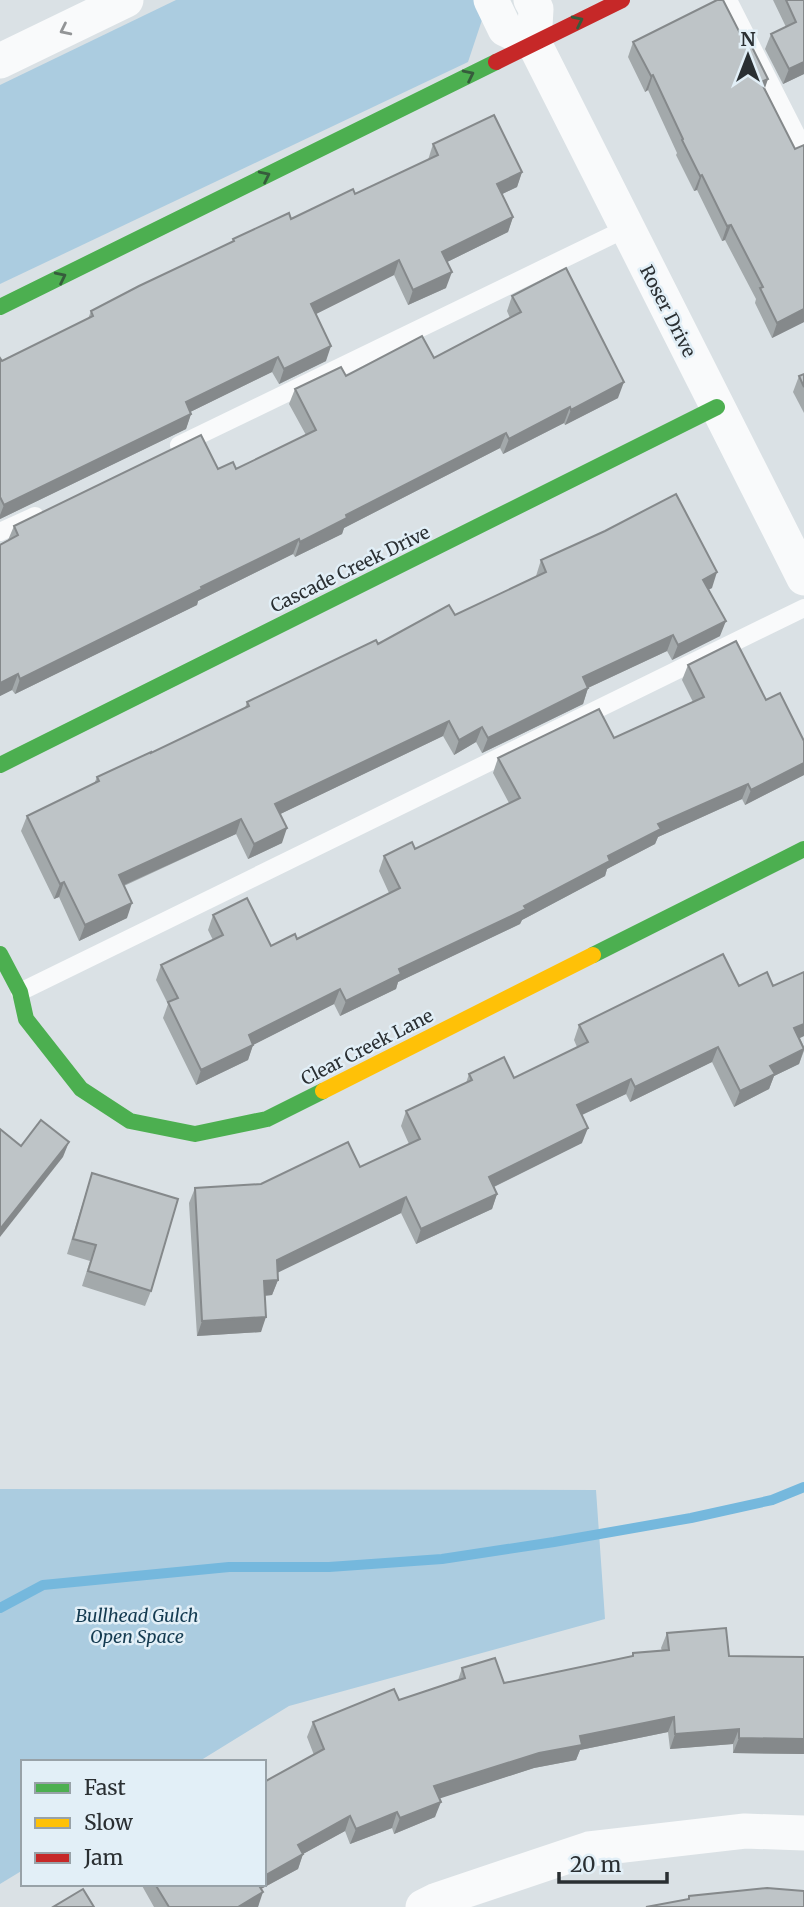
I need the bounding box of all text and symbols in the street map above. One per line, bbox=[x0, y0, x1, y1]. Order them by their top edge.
one-way arrow bbox=[571, 16, 583, 30]
north arrow bbox=[713, 21, 783, 91]
one-way arrow bbox=[60, 22, 72, 36]
text: N bbox=[740, 27, 756, 51]
one-way arrow bbox=[462, 69, 474, 83]
one-way arrow bbox=[258, 170, 270, 184]
street label: Roser Drive bbox=[635, 261, 701, 361]
one-way arrow bbox=[54, 271, 66, 285]
street label: Cascade Creek Drive bbox=[267, 520, 433, 618]
street label: Clear Creek Lane bbox=[297, 1004, 437, 1090]
park label: Bullhead Gulch Open Space bbox=[75, 1604, 199, 1648]
legend bbox=[21, 1760, 266, 1886]
text: Fast bbox=[84, 1774, 126, 1801]
text: Slow bbox=[84, 1809, 133, 1836]
scale bar bbox=[559, 1840, 668, 1884]
text: Jam bbox=[83, 1844, 123, 1871]
text: 20 m bbox=[570, 1851, 622, 1878]

